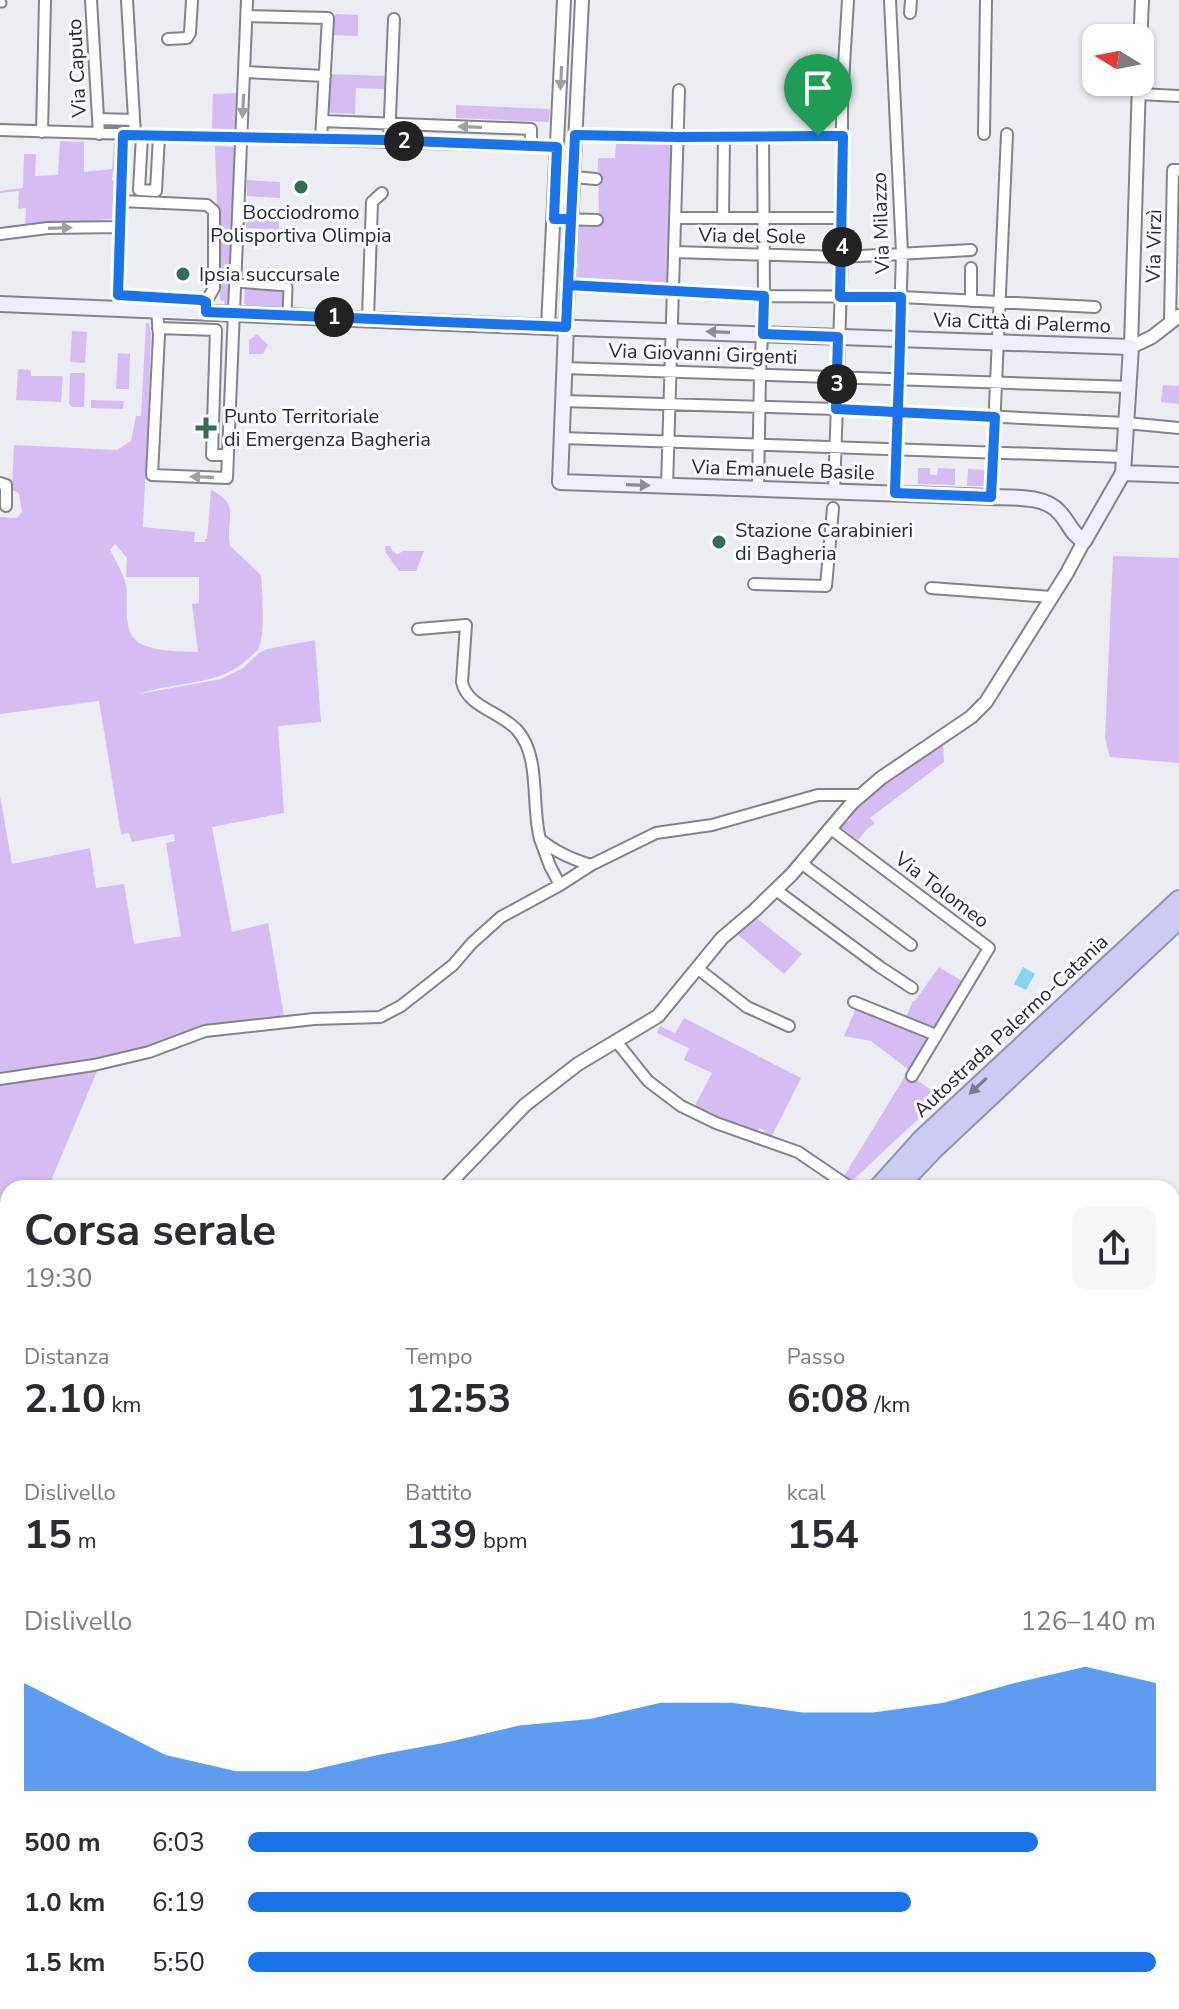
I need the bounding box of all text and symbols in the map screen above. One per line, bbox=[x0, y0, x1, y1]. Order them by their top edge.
street label: Via Caputo bbox=[61, 18, 93, 119]
north arrow bbox=[1082, 24, 1154, 96]
map controls bbox=[1082, 24, 1154, 96]
pin bbox=[784, 54, 852, 136]
one-way arrow bbox=[554, 66, 567, 91]
icon: arrive bbox=[796, 66, 840, 110]
one-way arrow bbox=[236, 94, 249, 119]
one-way arrow bbox=[457, 120, 482, 133]
pin: 2 bbox=[384, 121, 424, 161]
text: 2 bbox=[397, 126, 411, 156]
street label: Via Milazzo bbox=[866, 172, 896, 275]
marker: Bocciodromo Polisportiva Olimpia bbox=[292, 178, 310, 196]
place label: Bocciodromo Polisportiva Olimpia bbox=[210, 199, 392, 249]
street label: Via Virzì bbox=[1140, 209, 1168, 284]
one-way arrow bbox=[48, 221, 73, 234]
street label: Via del Sole bbox=[697, 222, 806, 250]
pin: 4 bbox=[822, 227, 862, 267]
text: 4 bbox=[835, 232, 849, 262]
place label: Ipsia succursale bbox=[199, 261, 340, 288]
marker: Ipsia succursale bbox=[174, 265, 192, 283]
pin: 1 bbox=[314, 297, 354, 337]
text: 1 bbox=[327, 302, 341, 332]
street label: Via Città di Palermo bbox=[932, 306, 1111, 340]
one-way arrow bbox=[705, 326, 730, 339]
street label: Via Giovanni Girgenti bbox=[607, 337, 798, 371]
pin: 3 bbox=[817, 364, 857, 404]
text: 3 bbox=[830, 369, 844, 399]
place label: Punto Territoriale di Emergenza Bagheria bbox=[224, 403, 431, 453]
marker: Punto Territoriale di Emergenza Bagheria bbox=[195, 417, 217, 439]
street label: Via Emanuele Basile bbox=[690, 453, 875, 487]
one-way arrow bbox=[189, 471, 214, 483]
one-way arrow bbox=[626, 478, 651, 491]
place label: Stazione Carabinieri di Bagheria bbox=[735, 517, 913, 567]
marker: Stazione Carabinieri di Bagheria bbox=[710, 533, 728, 551]
street label: Via Tolomeo bbox=[889, 845, 995, 934]
street label: Autostrada Palermo-Catania bbox=[908, 929, 1114, 1123]
one-way arrow bbox=[969, 1077, 988, 1095]
text: Corsa serale bbox=[24, 1201, 276, 1261]
button: share bbox=[1072, 1206, 1156, 1290]
text: 19:30 bbox=[24, 1261, 92, 1296]
text: Distanza bbox=[24, 1342, 110, 1372]
text: Tempo bbox=[405, 1342, 473, 1372]
text: Passo bbox=[787, 1342, 845, 1372]
text: 2.10 bbox=[24, 1372, 106, 1426]
text: 12:53 bbox=[405, 1372, 511, 1426]
text: 6:08 bbox=[787, 1372, 869, 1426]
text: km bbox=[106, 1390, 141, 1420]
text: /km bbox=[869, 1390, 910, 1420]
text: Dislivello bbox=[24, 1478, 116, 1508]
text: Battito bbox=[405, 1478, 472, 1508]
text: kcal bbox=[787, 1478, 826, 1508]
text: 15 bbox=[24, 1508, 72, 1562]
text: 139 bbox=[405, 1508, 477, 1562]
text: 154 bbox=[787, 1508, 859, 1562]
text: m bbox=[72, 1526, 97, 1556]
text: bpm bbox=[477, 1526, 527, 1556]
text: Dislivello bbox=[24, 1604, 132, 1639]
text: 126–140 m bbox=[1020, 1604, 1156, 1639]
text: 500 m bbox=[24, 1825, 101, 1860]
text: 6:03 bbox=[152, 1825, 205, 1860]
text: 1.0 km bbox=[24, 1885, 105, 1920]
text: 6:19 bbox=[152, 1885, 205, 1920]
text: 1.5 km bbox=[24, 1945, 105, 1980]
text: 5:50 bbox=[152, 1945, 205, 1980]

